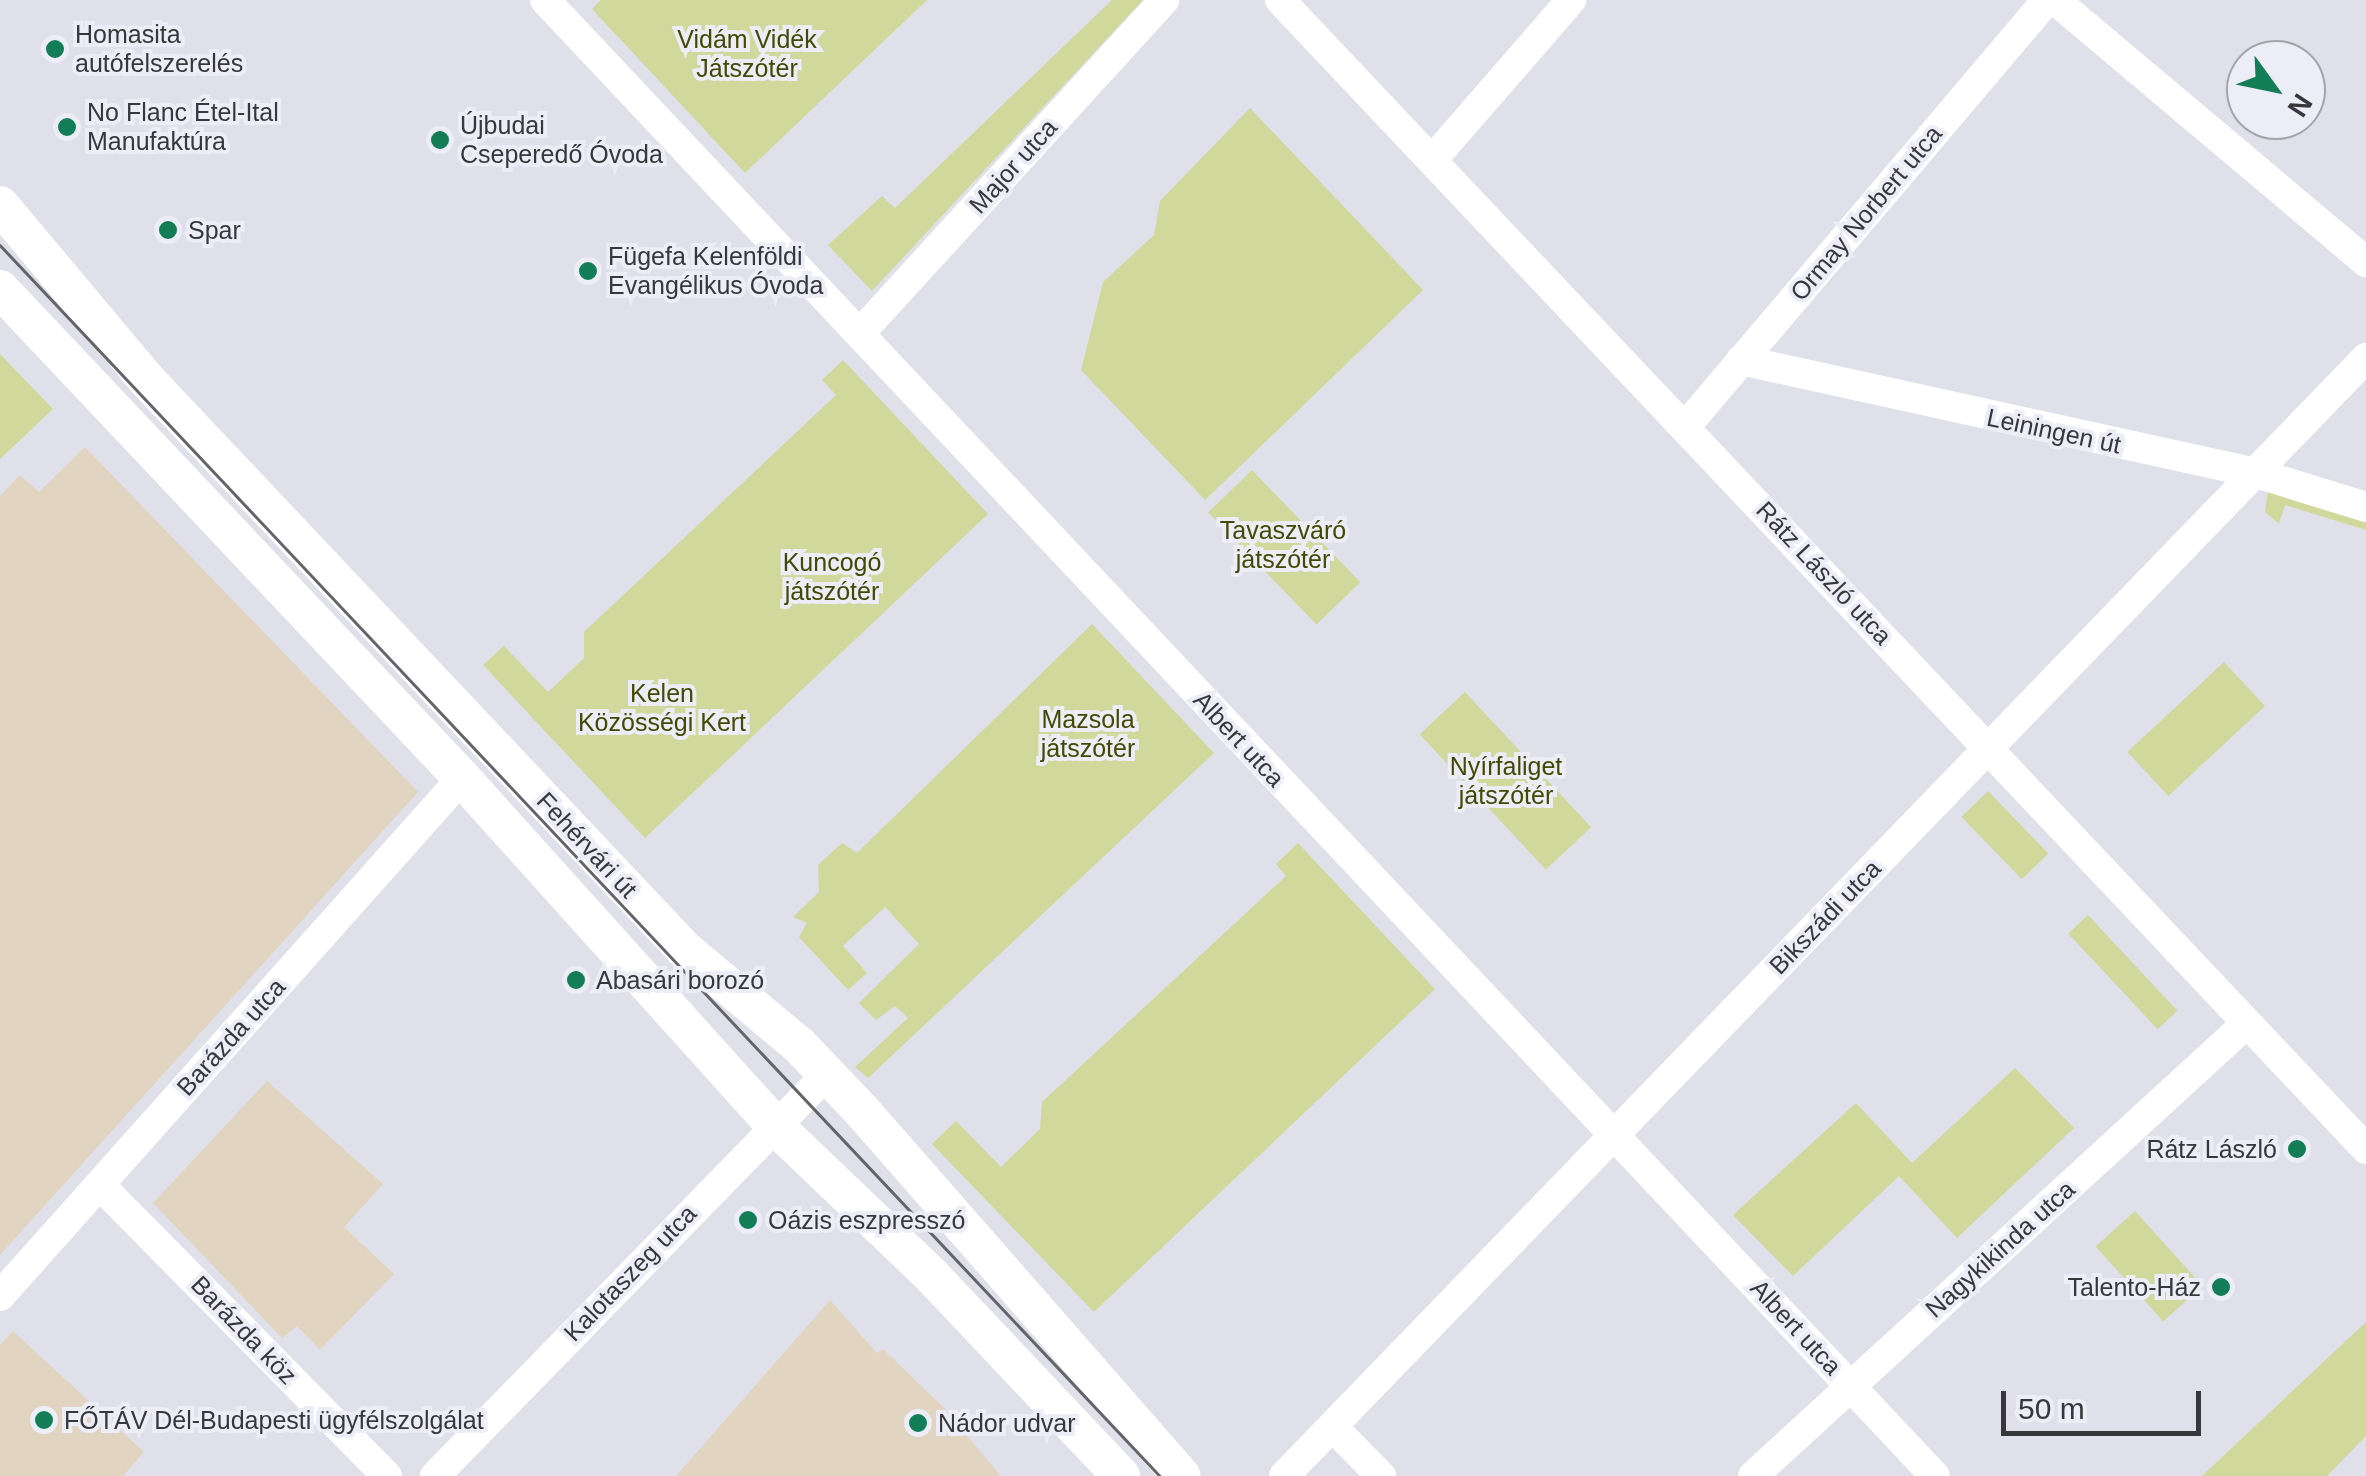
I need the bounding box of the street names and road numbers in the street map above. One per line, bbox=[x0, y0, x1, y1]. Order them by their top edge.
street label: Major utca bbox=[963, 113, 1063, 219]
street label: Ormay Norbert utca bbox=[1784, 119, 1948, 307]
street label: Leiningen út bbox=[1984, 402, 2124, 460]
street label: Rátz László utca bbox=[1750, 495, 1898, 651]
street label: Albert utca bbox=[1187, 685, 1291, 793]
street label: Fehérvári út bbox=[531, 786, 643, 904]
street label: Bikszádi utca bbox=[1763, 854, 1887, 980]
street label: Barázda utca bbox=[171, 972, 291, 1102]
street label: Nagykikinda utca bbox=[1919, 1174, 2081, 1324]
street label: Kalotaszeg utca bbox=[557, 1199, 703, 1347]
street label: Barázda köz bbox=[185, 1270, 303, 1390]
street label: Albert utca bbox=[1744, 1273, 1848, 1381]

